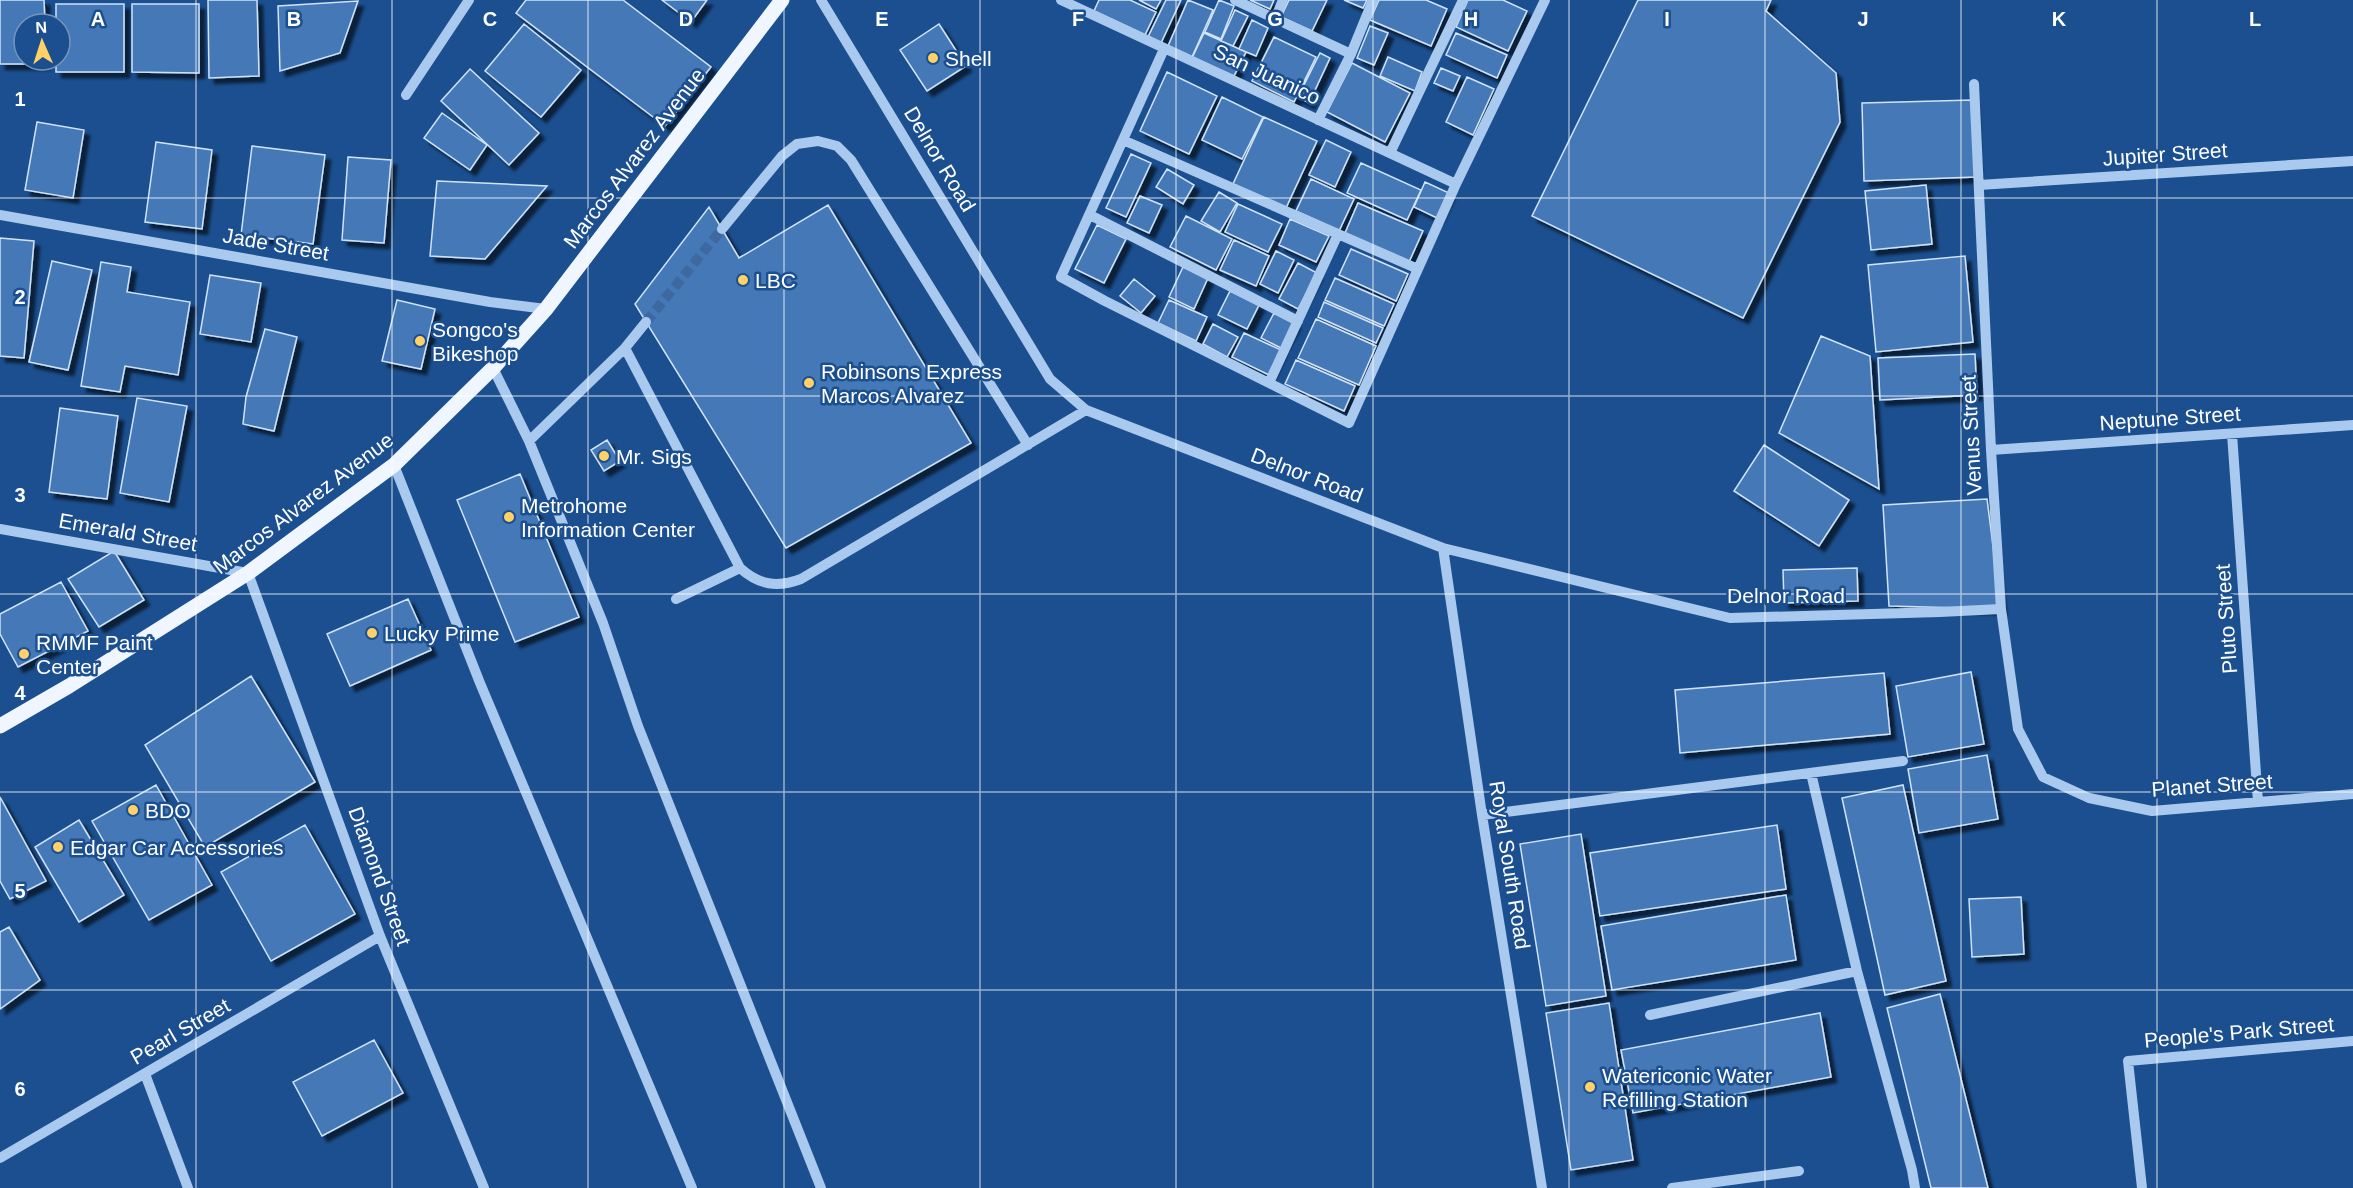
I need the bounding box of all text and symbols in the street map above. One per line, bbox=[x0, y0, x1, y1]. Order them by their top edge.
text: A bbox=[91, 8, 105, 30]
text: B bbox=[287, 8, 301, 30]
text: C bbox=[483, 8, 497, 30]
text: D bbox=[679, 8, 693, 30]
text: E bbox=[875, 8, 889, 30]
text: F bbox=[1072, 8, 1084, 30]
text: G bbox=[1267, 8, 1283, 30]
text: H bbox=[1464, 8, 1478, 30]
text: I bbox=[1664, 8, 1670, 30]
text: J bbox=[1857, 8, 1869, 30]
text: K bbox=[2052, 8, 2067, 30]
text: L bbox=[2249, 8, 2261, 30]
north arrow bbox=[12, 12, 72, 72]
text: N bbox=[35, 19, 47, 36]
street label: San Juanico bbox=[1210, 39, 1324, 109]
place label: Shell bbox=[945, 47, 992, 70]
marker: Shell bbox=[926, 51, 940, 65]
street label: Marcos Alvarez Avenue bbox=[559, 64, 709, 252]
text: 1 bbox=[14, 88, 26, 110]
street label: Delnor Road bbox=[900, 103, 980, 215]
street label: Jupiter Street bbox=[2102, 138, 2228, 170]
street label: Jade Street bbox=[221, 223, 331, 265]
place label: LBC bbox=[755, 269, 796, 292]
marker: LBC bbox=[736, 273, 750, 287]
text: 2 bbox=[14, 286, 26, 308]
place label: Songco's Bikeshop bbox=[432, 318, 518, 365]
marker: Songco's Bikeshop bbox=[413, 334, 427, 348]
place label: Robinsons Express Marcos Alvarez bbox=[821, 360, 1002, 407]
street label: Venus Street bbox=[1956, 374, 1986, 496]
marker: Robinsons Express Marcos Alvarez bbox=[802, 376, 816, 390]
street label: Neptune Street bbox=[2099, 402, 2241, 434]
street label: Marcos Alvarez Avenue bbox=[209, 428, 397, 578]
street label: Delnor Road bbox=[1248, 443, 1366, 507]
place label: Mr. Sigs bbox=[616, 445, 692, 468]
marker: Mr. Sigs bbox=[597, 449, 611, 463]
text: 3 bbox=[14, 484, 26, 506]
place label: Metrohome Information Center bbox=[521, 494, 695, 541]
street label: Emerald Street bbox=[57, 509, 199, 556]
marker: Metrohome Information Center bbox=[502, 510, 516, 524]
street label: Pluto Street bbox=[2211, 563, 2241, 675]
street label: Delnor Road bbox=[1727, 584, 1845, 607]
place label: Lucky Prime bbox=[384, 622, 500, 645]
marker: Lucky Prime bbox=[365, 626, 379, 640]
place label: RMMF Paint Center bbox=[36, 631, 153, 678]
marker: RMMF Paint Center bbox=[17, 647, 31, 661]
text: 4 bbox=[14, 682, 26, 704]
street label: Planet Street bbox=[2151, 769, 2274, 801]
street label: Royal South Road bbox=[1485, 779, 1535, 951]
place label: BDO bbox=[145, 799, 191, 822]
marker: BDO bbox=[126, 803, 140, 817]
street label: Diamond Street bbox=[344, 804, 416, 949]
place label: Edgar Car Accessories bbox=[70, 836, 284, 859]
marker: Edgar Car Accessories bbox=[51, 840, 65, 854]
text: 5 bbox=[14, 880, 26, 902]
street label: Pearl Street bbox=[126, 993, 234, 1069]
street label: People's Park Street bbox=[2143, 1012, 2335, 1052]
place label: Watericonic Water Refilling Station bbox=[1602, 1064, 1772, 1111]
text: 6 bbox=[14, 1078, 26, 1100]
marker: Watericonic Water Refilling Station bbox=[1583, 1080, 1597, 1094]

